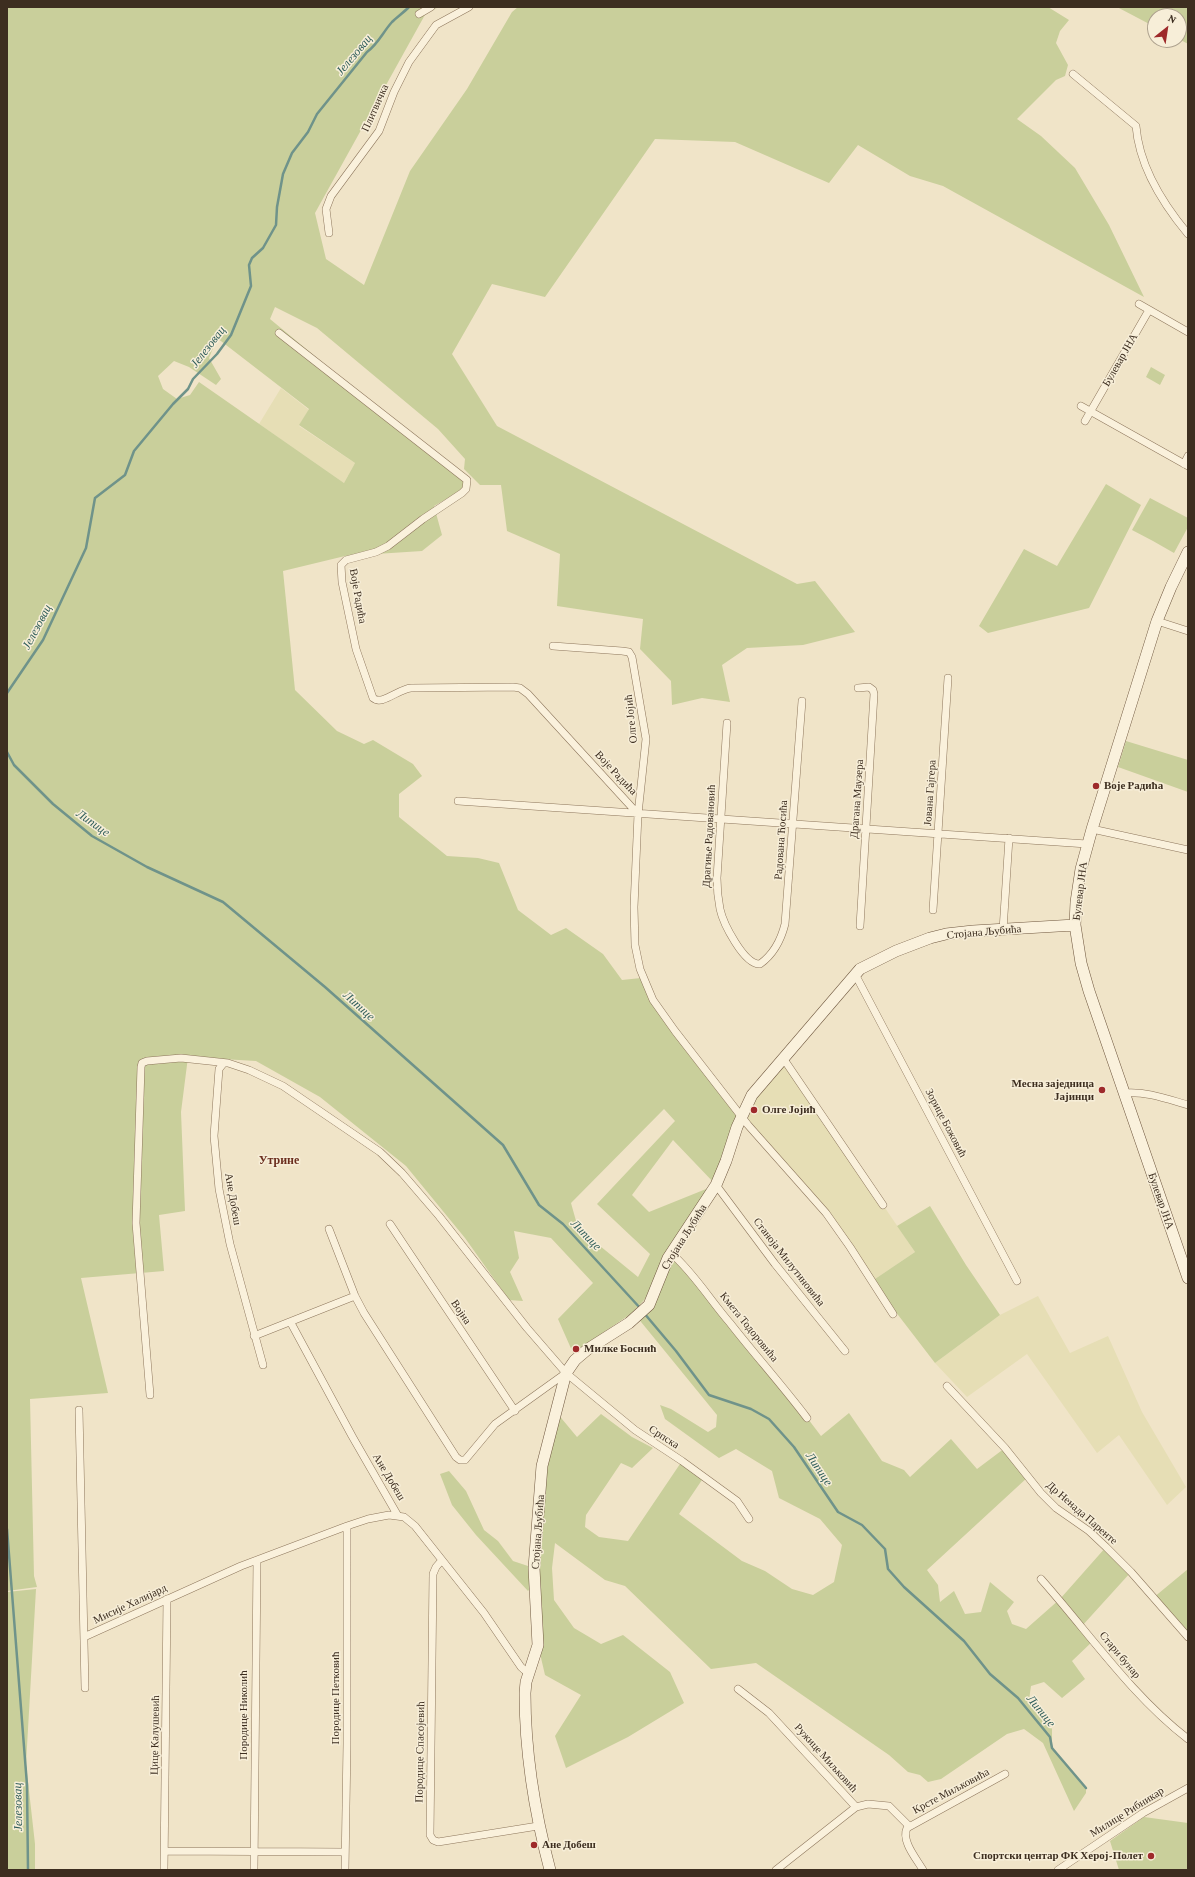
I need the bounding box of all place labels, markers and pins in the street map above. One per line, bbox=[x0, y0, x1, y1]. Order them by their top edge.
place label: Воје Радића bbox=[1104, 779, 1163, 793]
marker: Воје Радића bbox=[1091, 781, 1101, 791]
place label: Месна заједница Јајинци bbox=[1012, 1077, 1094, 1103]
marker: Месна заједница Јајинци bbox=[1097, 1085, 1107, 1095]
place label: Олге Јојић bbox=[762, 1103, 816, 1117]
marker: Олге Јојић bbox=[749, 1105, 759, 1115]
place label: Милке Боснић bbox=[584, 1342, 656, 1356]
marker: Милке Боснић bbox=[571, 1344, 581, 1354]
place label: Ане Добеш bbox=[542, 1838, 596, 1852]
marker: Ане Добеш bbox=[529, 1840, 539, 1850]
place label: Спортски центар ФК Херој-Полет bbox=[973, 1849, 1143, 1863]
marker: Спортски центар ФК Херој-Полет bbox=[1146, 1851, 1156, 1861]

